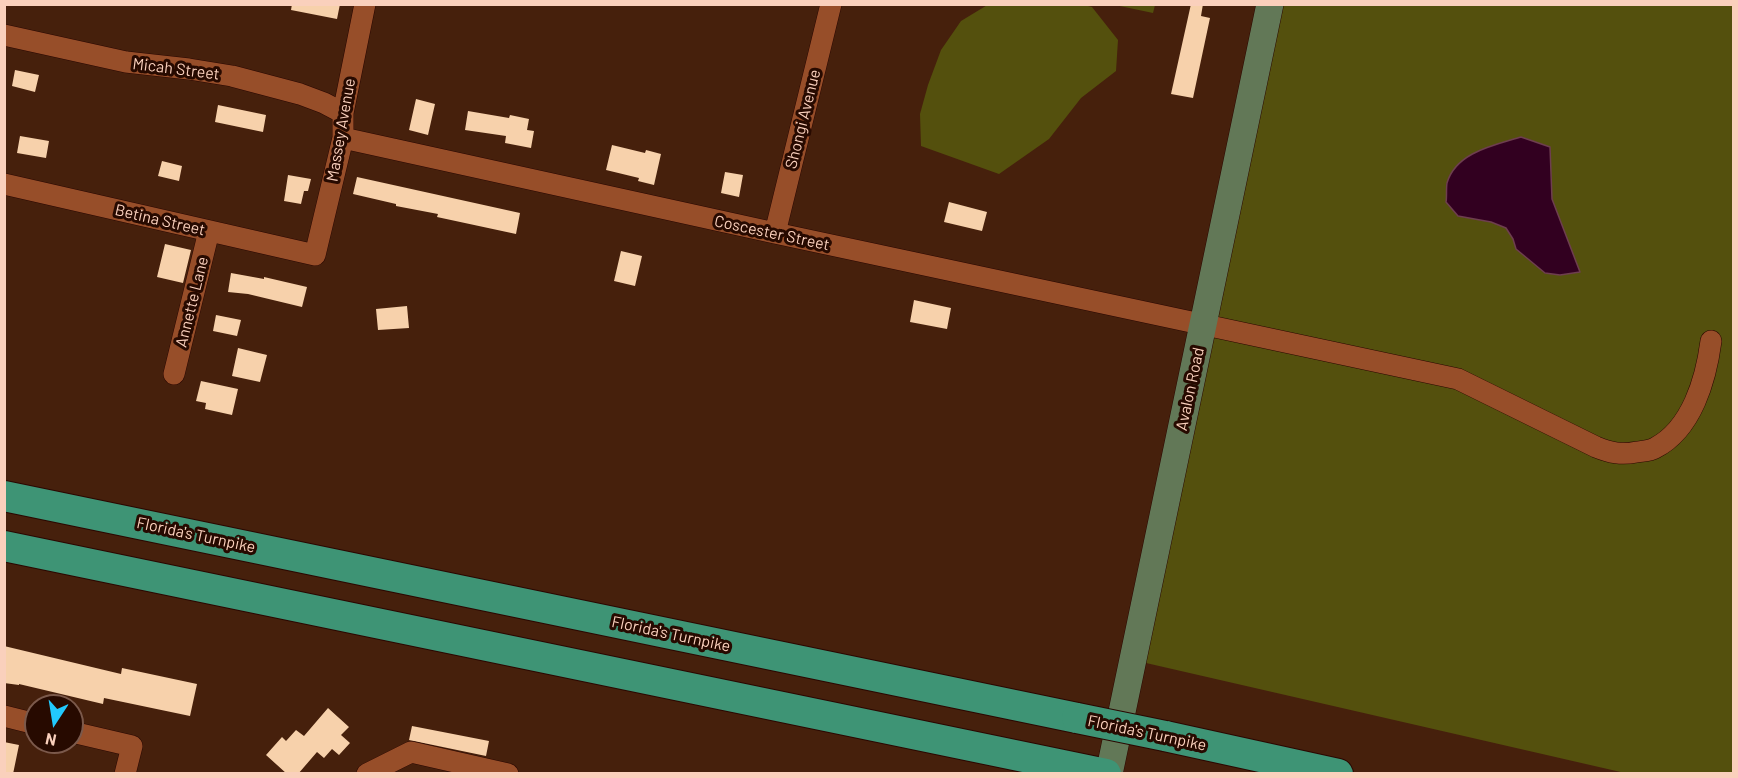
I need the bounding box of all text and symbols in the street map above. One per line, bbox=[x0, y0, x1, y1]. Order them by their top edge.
street label: Micah Street bbox=[131, 54, 221, 84]
street label: Shongi Avenue bbox=[781, 67, 825, 171]
street label: Massey Avenue bbox=[322, 77, 360, 183]
street label: Betina Street bbox=[113, 200, 207, 240]
street label: Coscester Street bbox=[713, 211, 831, 255]
street label: Annette Lane bbox=[171, 255, 213, 349]
street label: Avalon Road bbox=[1172, 346, 1208, 432]
street label: Florida's Turnpike bbox=[135, 513, 257, 557]
street label: Florida's Turnpike bbox=[610, 612, 732, 656]
north arrow bbox=[24, 694, 84, 754]
street label: Florida's Turnpike bbox=[1086, 711, 1208, 755]
text: N bbox=[43, 730, 58, 751]

